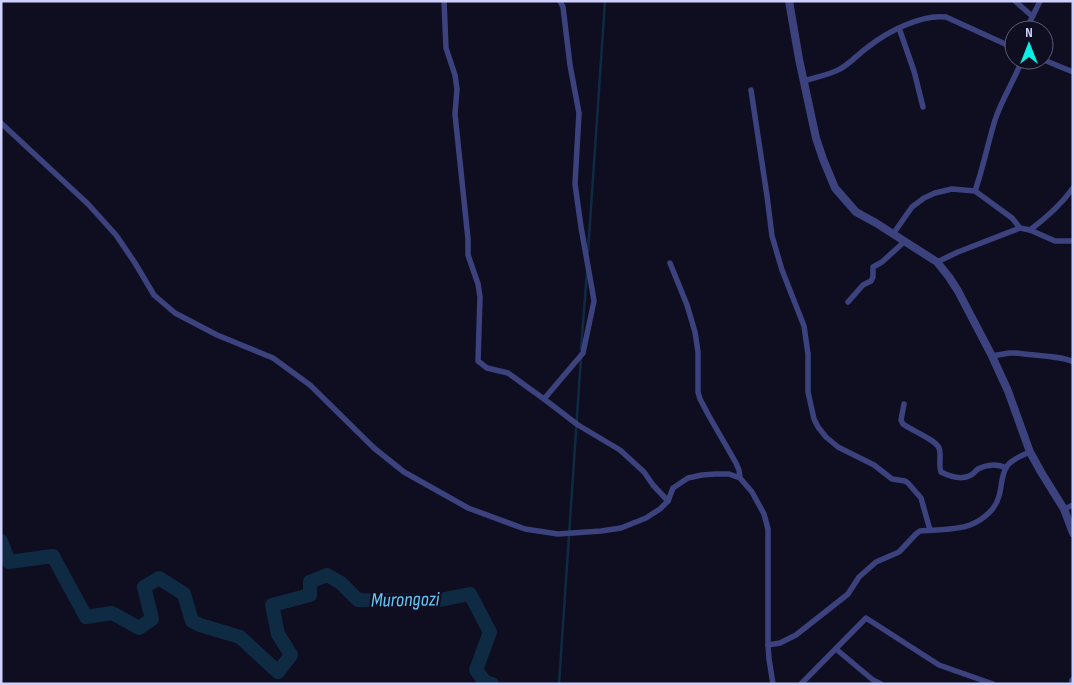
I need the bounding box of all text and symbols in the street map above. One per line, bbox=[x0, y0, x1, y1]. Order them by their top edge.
north arrow bbox=[1004, 20, 1054, 70]
text: N bbox=[1025, 24, 1033, 41]
water label: Murongozi bbox=[371, 587, 441, 613]

